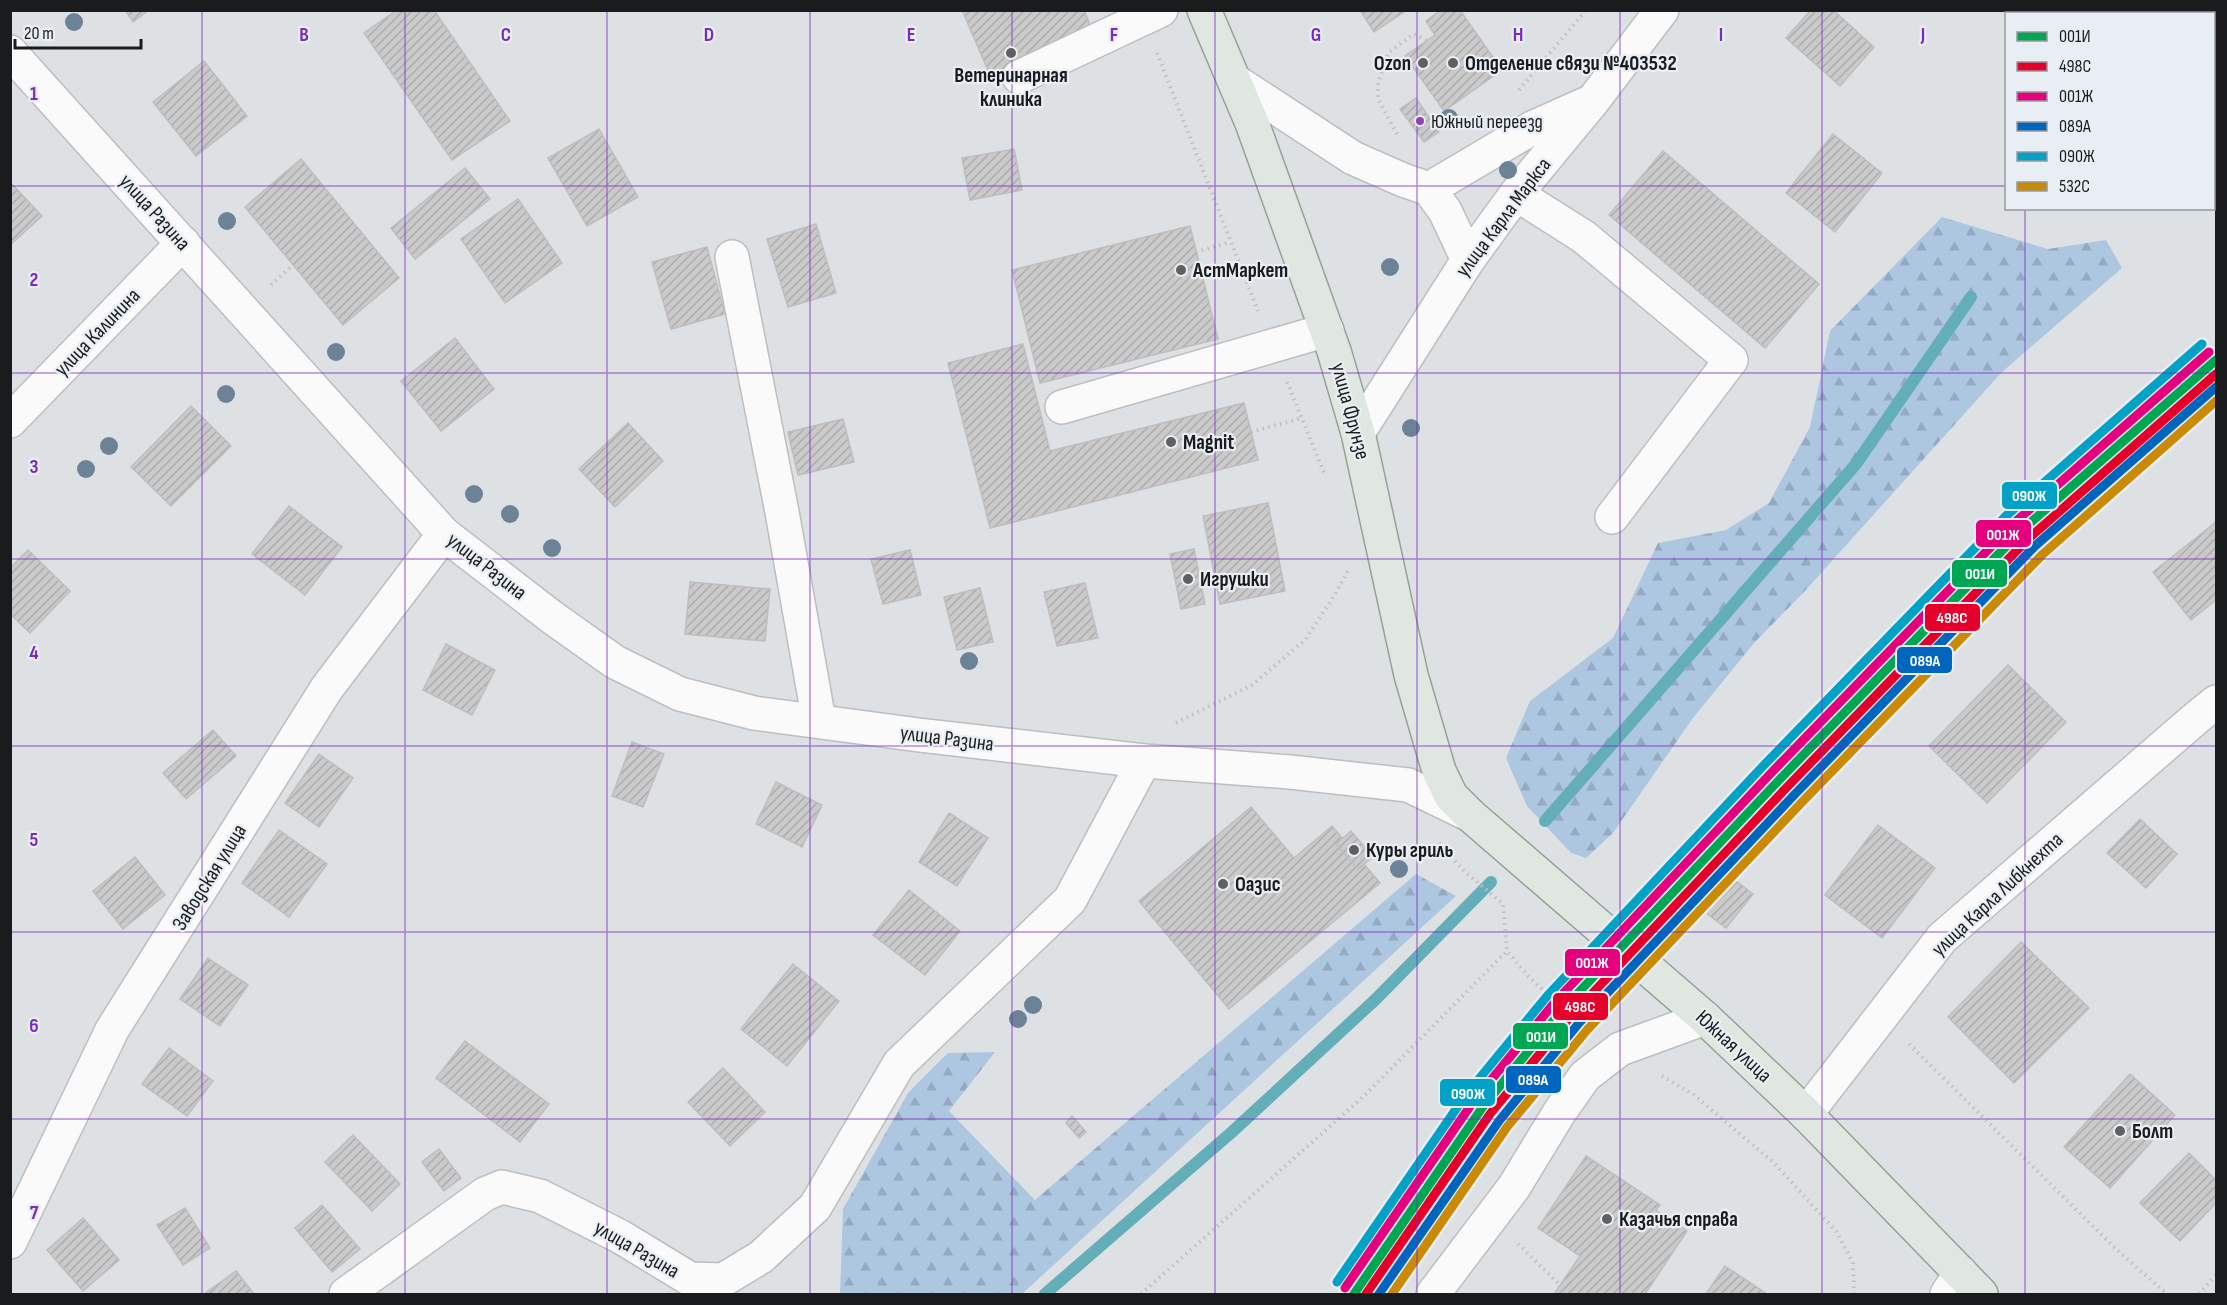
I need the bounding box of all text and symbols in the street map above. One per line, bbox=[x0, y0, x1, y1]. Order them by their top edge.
scale bar bbox=[15, 12, 141, 50]
legend bbox=[2005, 12, 2215, 210]
text: 20 m bbox=[24, 23, 54, 44]
text: B bbox=[299, 23, 309, 47]
text: C bbox=[501, 23, 511, 47]
text: D bbox=[704, 23, 714, 47]
text: E bbox=[907, 23, 915, 47]
text: F bbox=[1110, 23, 1118, 47]
text: G bbox=[1311, 23, 1321, 47]
text: H bbox=[1513, 23, 1523, 47]
text: I bbox=[1719, 23, 1723, 47]
text: J bbox=[1920, 23, 1925, 47]
text: 001И bbox=[2059, 26, 2091, 47]
marker: Ветеринарная клиника bbox=[1004, 46, 1018, 60]
place label: Ozon bbox=[1374, 51, 1411, 76]
place label: Отделение связи №403532 bbox=[1465, 51, 1677, 76]
marker: Ozon bbox=[1416, 56, 1430, 70]
marker: Отделение связи №403532 bbox=[1446, 56, 1460, 70]
text: 498С bbox=[2059, 56, 2091, 77]
place label: Ветеринарная клиника bbox=[954, 63, 1068, 112]
text: 1 bbox=[30, 82, 38, 106]
text: 001Ж bbox=[2059, 86, 2094, 107]
place label: Южный переезд bbox=[1431, 110, 1543, 134]
marker: Южный переезд bbox=[1414, 115, 1426, 127]
text: 089А bbox=[2059, 116, 2091, 137]
text: 090Ж bbox=[2059, 146, 2095, 167]
street label: улица Карла Маркса bbox=[1450, 153, 1556, 282]
street label: улица Разина bbox=[114, 169, 195, 256]
text: 532С bbox=[2059, 176, 2090, 197]
place label: АстМаркет bbox=[1192, 258, 1288, 283]
marker: АстМаркет bbox=[1174, 263, 1188, 277]
text: 2 bbox=[30, 268, 38, 292]
street label: улица Калинина bbox=[49, 283, 145, 381]
street label: улица Фрунзе bbox=[1326, 360, 1375, 462]
place label: Magnit bbox=[1183, 430, 1234, 455]
marker: Magnit bbox=[1164, 435, 1178, 449]
text: 3 bbox=[30, 455, 39, 479]
line badge: 090Ж bbox=[2001, 481, 2058, 510]
text: 090Ж bbox=[2012, 487, 2047, 506]
line badge: 001Ж bbox=[1975, 519, 2032, 548]
text: 001Ж bbox=[1986, 526, 2020, 545]
street label: улица Разина bbox=[442, 528, 531, 605]
line badge: 001И bbox=[1951, 559, 2008, 588]
text: 001И bbox=[1965, 565, 1995, 584]
place label: Игрушки bbox=[1200, 567, 1269, 592]
marker: Игрушки bbox=[1181, 572, 1195, 586]
line badge: 498С bbox=[1924, 603, 1981, 632]
text: 498С bbox=[1937, 609, 1967, 628]
text: 4 bbox=[29, 641, 39, 665]
line badge: 089А bbox=[1896, 646, 1953, 674]
text: 089А bbox=[1910, 652, 1941, 671]
street label: улица Разина bbox=[899, 720, 995, 757]
street label: Заводская улица bbox=[167, 820, 252, 935]
street label: улица Карла Либкнехта bbox=[1926, 827, 2068, 962]
text: 5 bbox=[30, 828, 39, 852]
place label: Куры гриль bbox=[1366, 838, 1454, 863]
marker: Куры гриль bbox=[1347, 843, 1361, 857]
place label: Оазис bbox=[1235, 872, 1281, 897]
marker: Оазис bbox=[1216, 877, 1230, 891]
line badge: 001Ж bbox=[1564, 948, 1621, 977]
text: 001Ж bbox=[1575, 954, 1609, 973]
line badge: 498С bbox=[1552, 992, 1609, 1021]
text: 498С bbox=[1565, 998, 1595, 1017]
street label: Южная улица bbox=[1690, 1005, 1777, 1088]
text: 6 bbox=[29, 1014, 39, 1038]
line badge: 001И bbox=[1512, 1022, 1569, 1050]
text: 001И bbox=[1526, 1028, 1556, 1047]
line badge: 089А bbox=[1505, 1065, 1562, 1094]
text: 089А bbox=[1518, 1071, 1549, 1090]
line badge: 090Ж bbox=[1439, 1078, 1496, 1107]
text: 090Ж bbox=[1451, 1085, 1486, 1104]
place label: Болт bbox=[2132, 1119, 2173, 1144]
marker: Болт bbox=[2113, 1124, 2127, 1138]
text: 7 bbox=[30, 1201, 39, 1225]
place label: Казачья справа bbox=[1619, 1207, 1738, 1232]
marker: Казачья справа bbox=[1600, 1212, 1614, 1226]
street label: улица Разина bbox=[590, 1215, 684, 1284]

